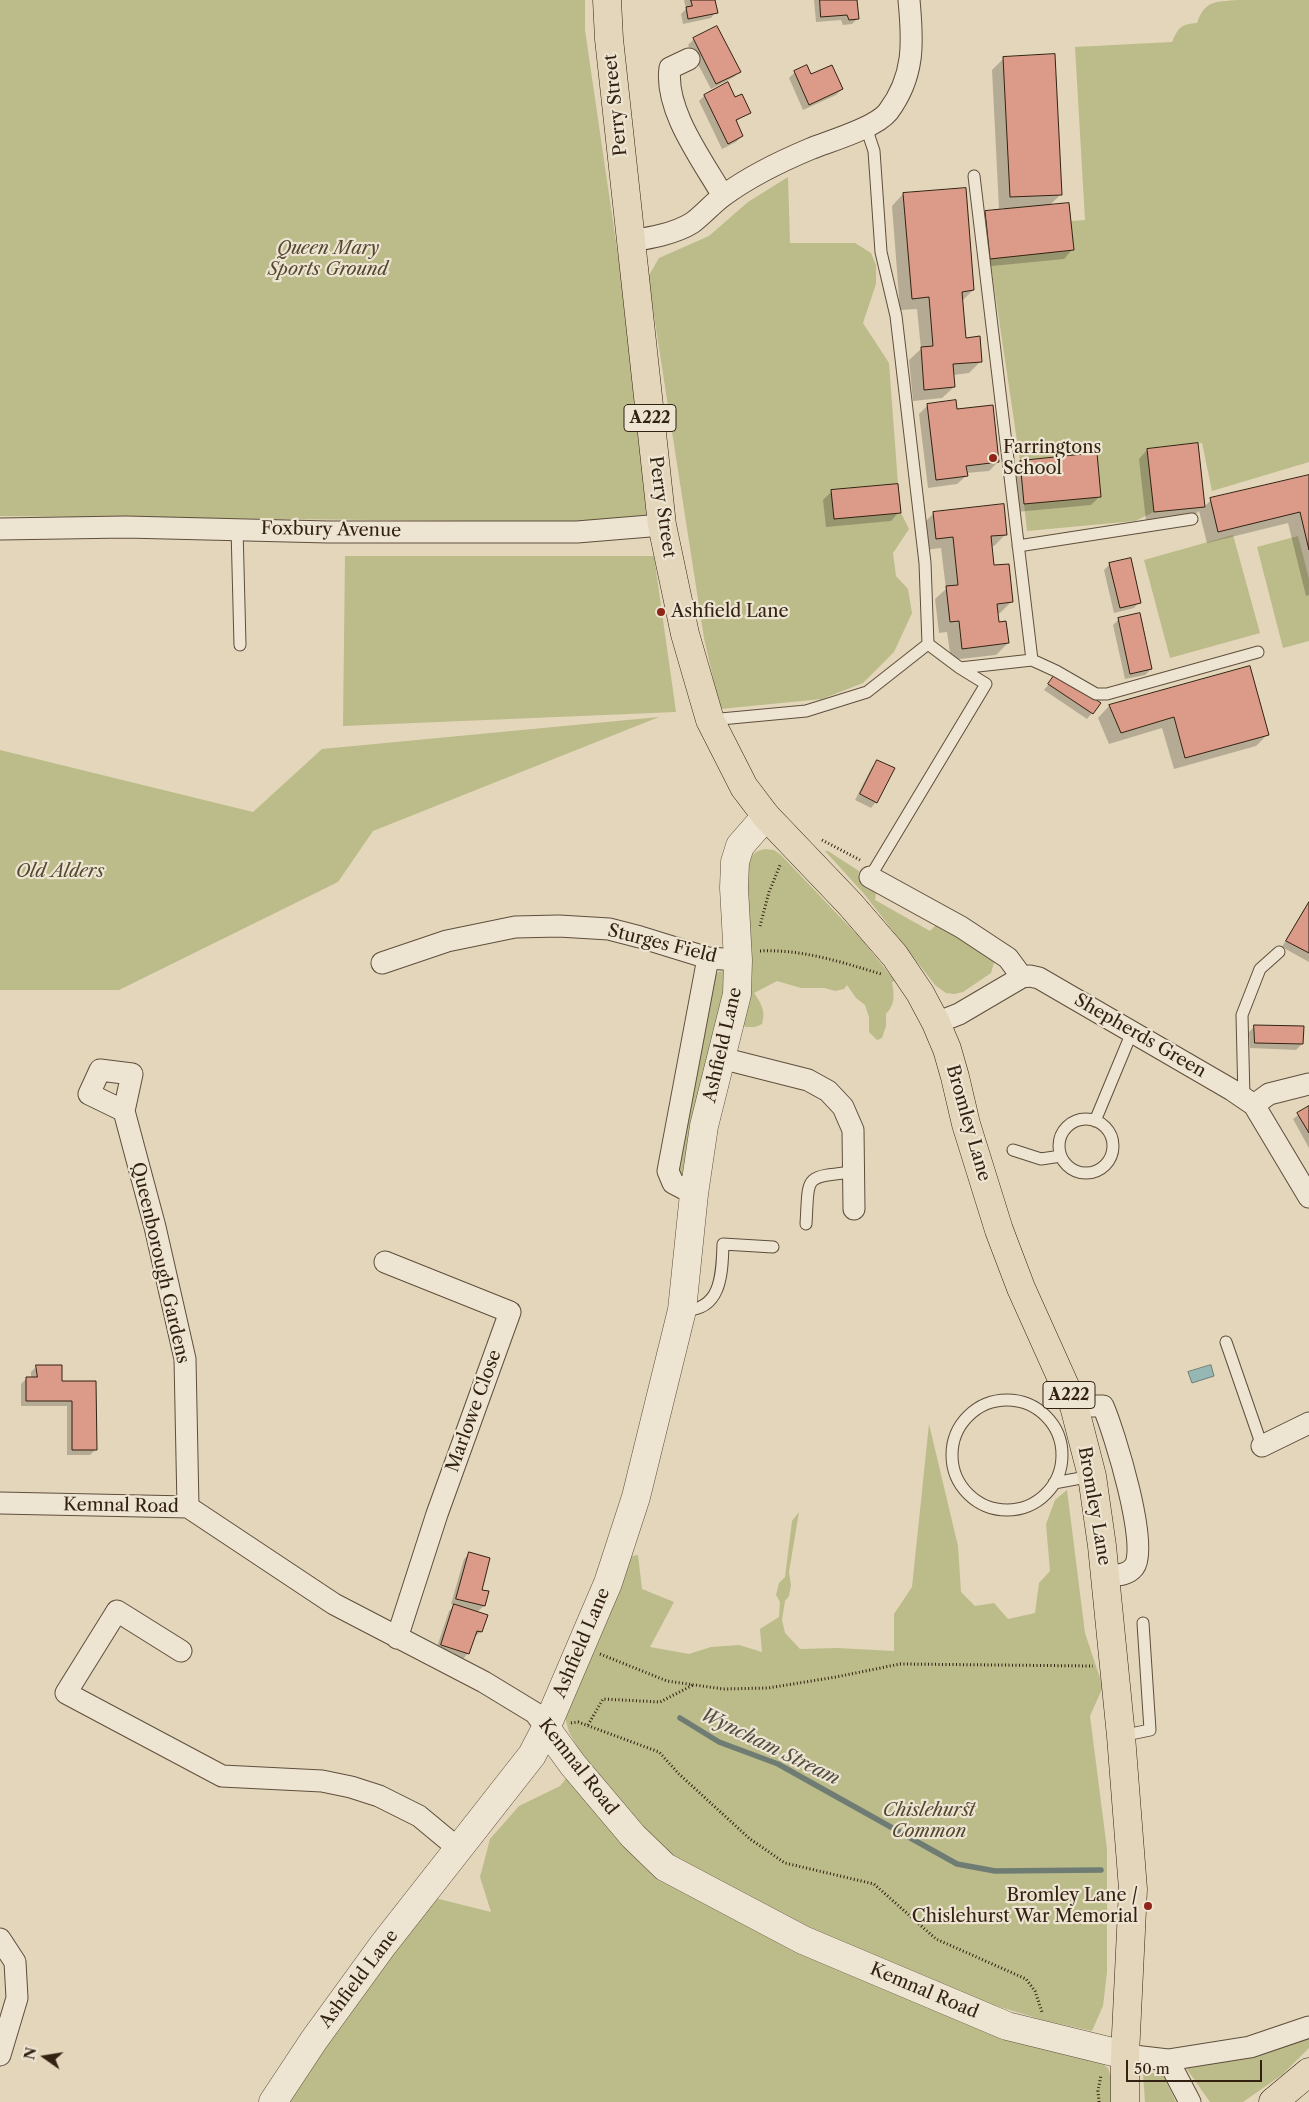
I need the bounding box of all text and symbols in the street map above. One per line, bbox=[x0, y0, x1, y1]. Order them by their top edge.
street label: Perry Street bbox=[600, 53, 632, 157]
park label: Queen Mary Sports Ground bbox=[268, 238, 388, 280]
road number: A222 bbox=[624, 404, 676, 432]
place label: Farringtons School bbox=[1003, 437, 1101, 479]
marker: Farringtons School bbox=[987, 452, 999, 464]
street label: Perry Street bbox=[644, 455, 680, 559]
street label: Foxbury Avenue bbox=[261, 518, 401, 542]
place label: Ashfield Lane bbox=[671, 601, 789, 623]
marker: Ashfield Lane bbox=[655, 606, 667, 618]
park label: Old Alders bbox=[16, 861, 104, 883]
street label: Sturges Field bbox=[605, 920, 719, 968]
street label: Ashfield Lane bbox=[699, 985, 747, 1105]
street label: Shepherds Green bbox=[1070, 989, 1210, 1083]
street label: Bromley Lane bbox=[941, 1062, 995, 1184]
street label: Queenborough Gardens bbox=[126, 1160, 194, 1366]
street label: Marlowe Close bbox=[442, 1347, 506, 1475]
road number: A222 bbox=[1043, 1382, 1095, 1408]
street label: Bromley Lane bbox=[1073, 1445, 1115, 1567]
street label: Kemnal Road bbox=[63, 1494, 179, 1518]
street label: Ashfield Lane bbox=[549, 1585, 615, 1701]
water label: Wyncham Stream bbox=[697, 1703, 843, 1791]
street label: Kemnal Road bbox=[534, 1715, 622, 1819]
park label: Chislehurst Common bbox=[883, 1800, 975, 1842]
place label: Bromley Lane / Chislehurst War Memorial bbox=[912, 1885, 1138, 1928]
marker: Bromley Lane / Chislehurst War Memorial bbox=[1142, 1900, 1154, 1912]
street label: Ashfield Lane bbox=[315, 1926, 403, 2032]
street label: Kemnal Road bbox=[866, 1958, 982, 2024]
north arrow bbox=[20, 2032, 70, 2082]
text: N bbox=[20, 2046, 41, 2062]
scale bar bbox=[1129, 2050, 1265, 2082]
text: 50 m bbox=[1134, 2059, 1170, 2078]

